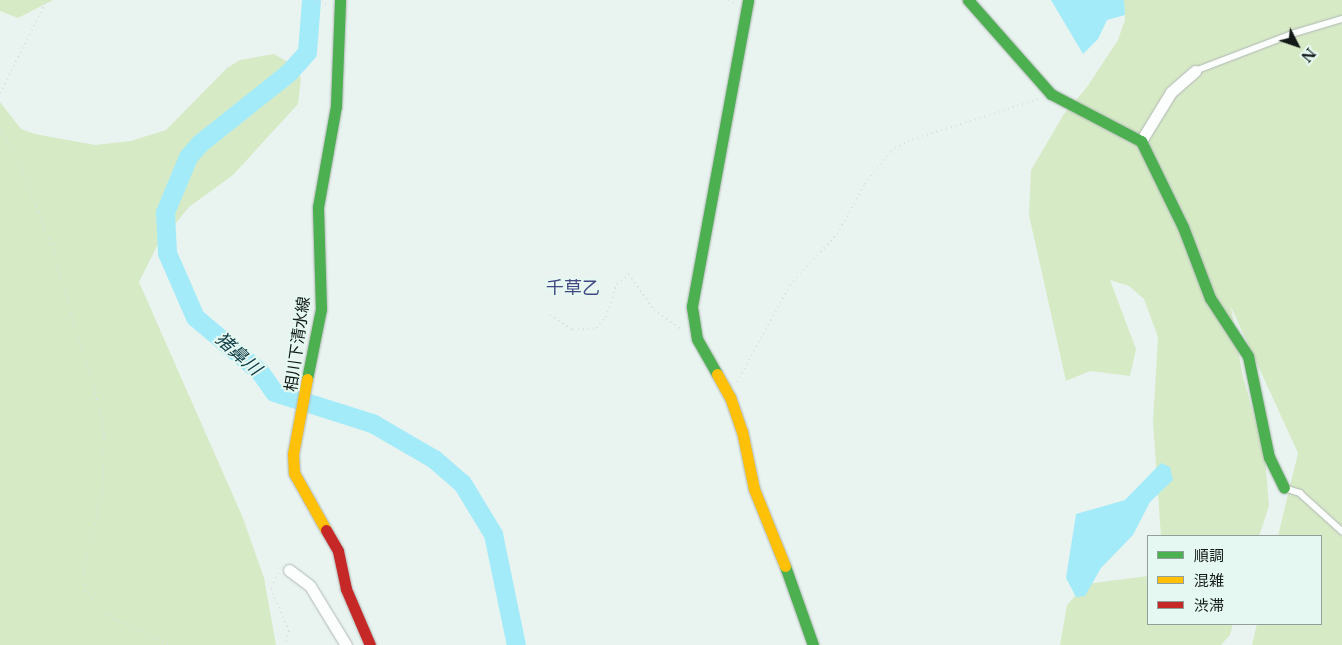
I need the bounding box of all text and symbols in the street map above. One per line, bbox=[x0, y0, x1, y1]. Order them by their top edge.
north arrow bbox=[1272, 20, 1322, 70]
text: N bbox=[1297, 44, 1319, 66]
district label: 千草乙 bbox=[546, 277, 600, 299]
street label: 相川下清水線 bbox=[281, 295, 313, 393]
water label: 猪鼻川 bbox=[211, 328, 265, 380]
legend bbox=[1147, 535, 1322, 625]
text: 順調 bbox=[1194, 546, 1224, 565]
text: 混雑 bbox=[1194, 571, 1224, 590]
text: 渋滞 bbox=[1194, 596, 1224, 615]

